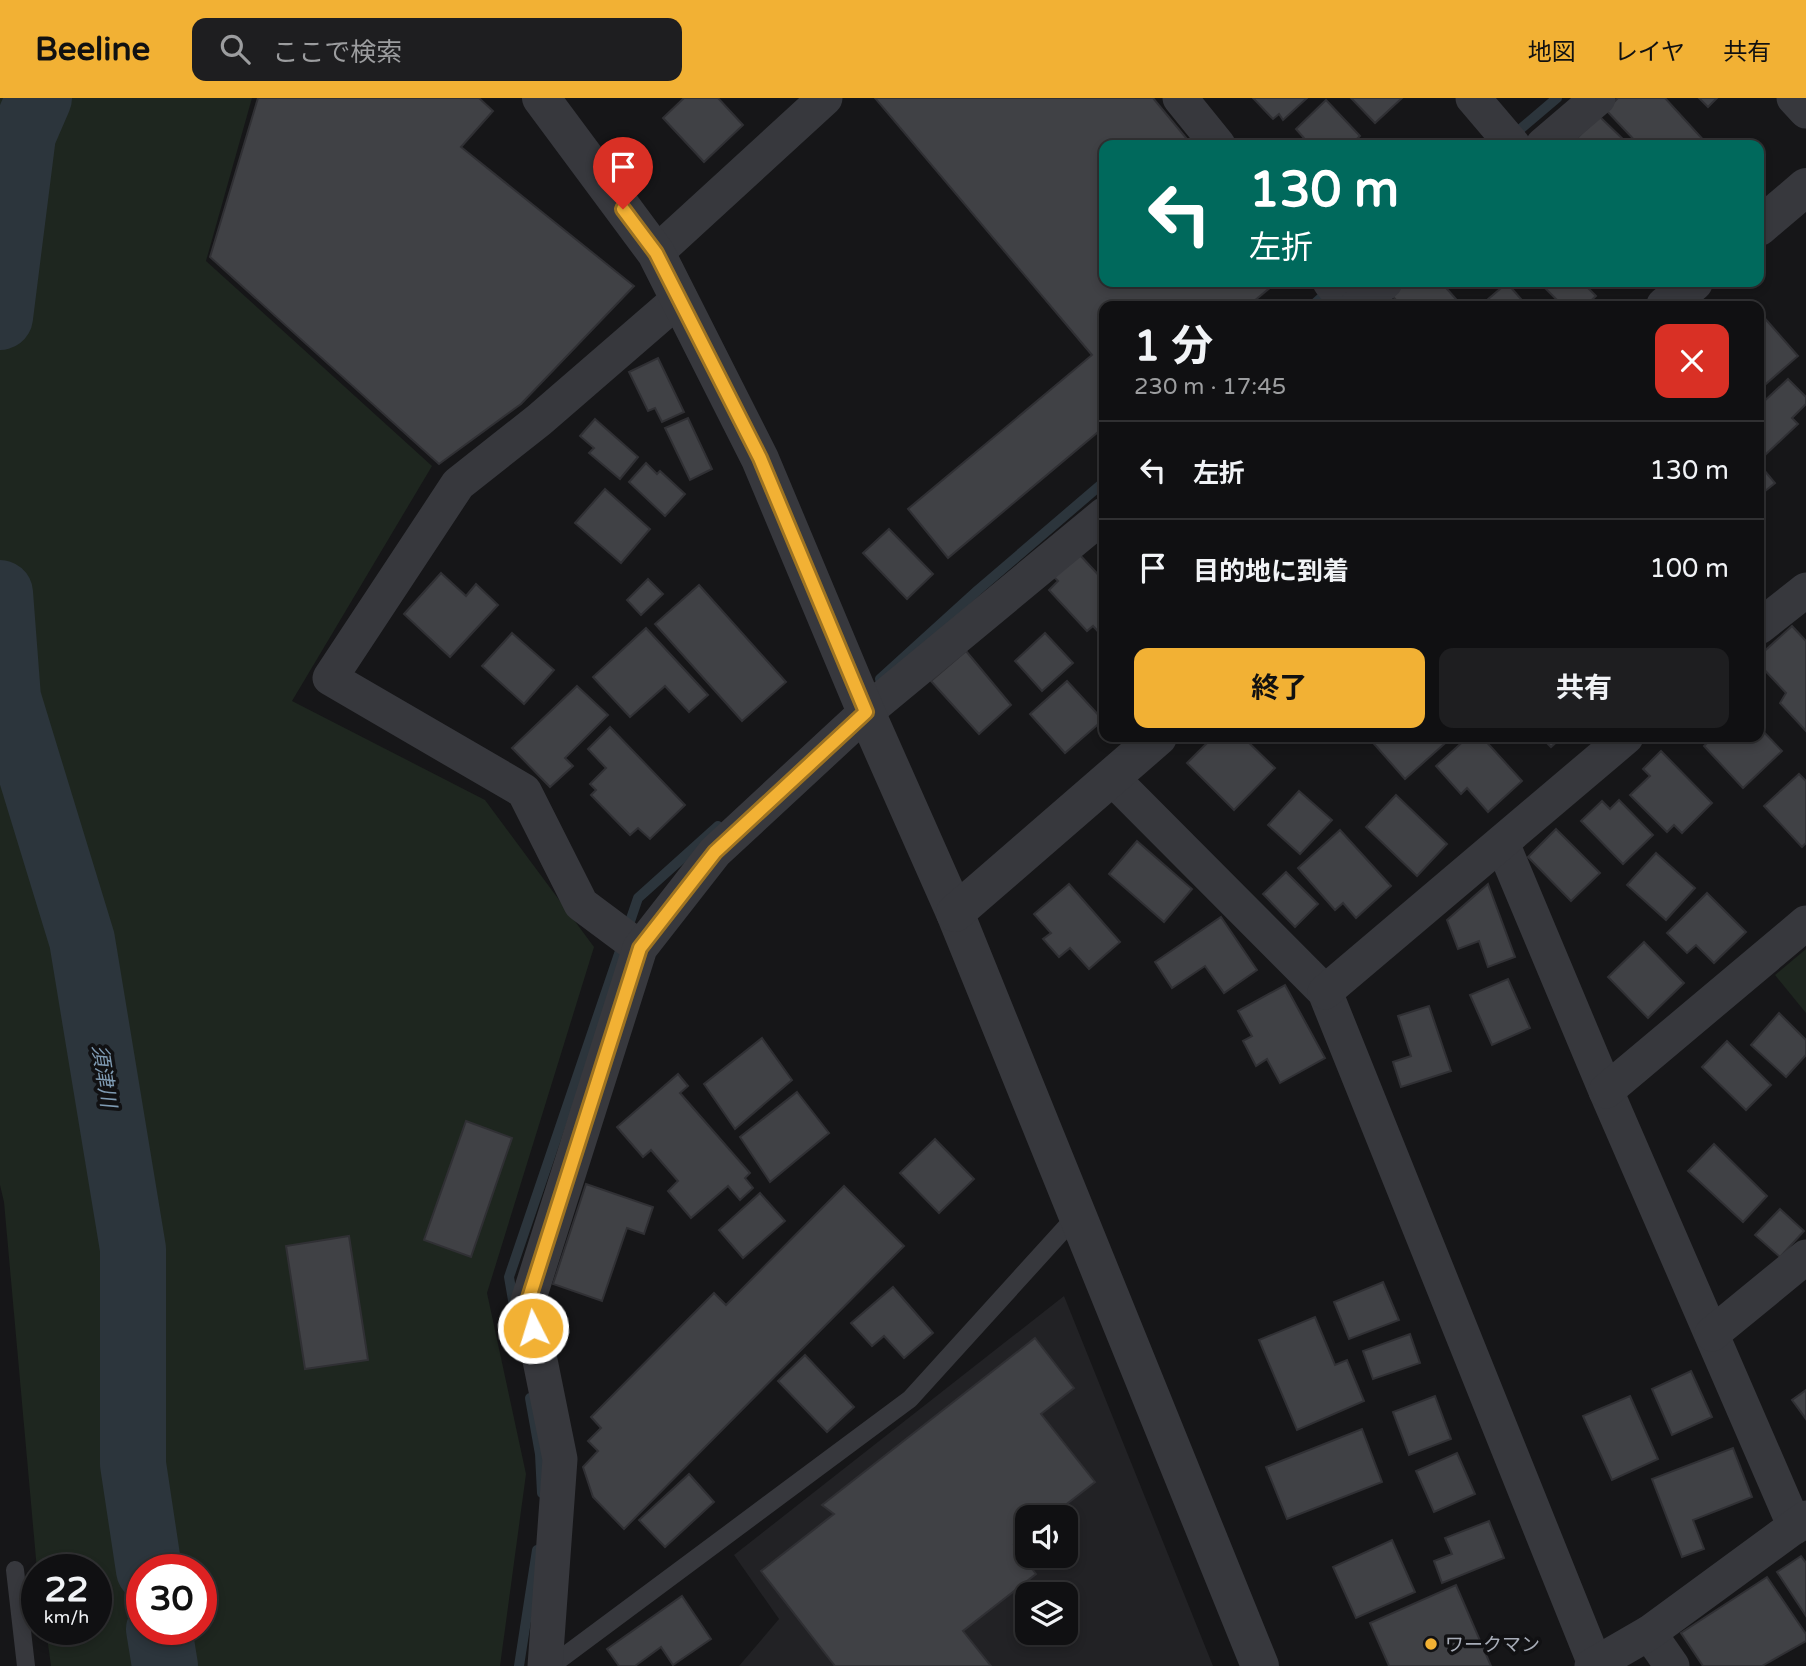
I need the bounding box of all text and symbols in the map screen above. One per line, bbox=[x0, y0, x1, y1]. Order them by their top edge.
search box bbox=[192, 18, 682, 81]
text: Beeline bbox=[35, 30, 150, 69]
icon: search bbox=[216, 30, 254, 68]
text: ここで検索 bbox=[272, 37, 402, 68]
text: 地図 bbox=[1528, 38, 1576, 67]
text: レイヤ bbox=[1614, 38, 1685, 67]
text: 共有 bbox=[1723, 38, 1771, 67]
pin bbox=[593, 137, 653, 209]
icon: arrive bbox=[604, 148, 642, 186]
text: 130 m bbox=[1249, 161, 1399, 220]
icon: left bbox=[1134, 168, 1225, 259]
text: 左折 bbox=[1249, 229, 1313, 267]
text: 1 分 bbox=[1134, 321, 1213, 372]
button: close bbox=[1655, 324, 1729, 398]
text: 230 m · 17:45 bbox=[1134, 373, 1286, 401]
icon: left bbox=[1134, 451, 1172, 489]
text: 130 m bbox=[1649, 455, 1729, 486]
text: 左折 bbox=[1193, 458, 1245, 489]
icon: arrive bbox=[1134, 549, 1172, 587]
text: 100 m bbox=[1649, 553, 1729, 584]
text: 目的地に到着 bbox=[1193, 556, 1349, 587]
button: 終了 bbox=[1134, 648, 1425, 728]
button: 共有 bbox=[1439, 648, 1729, 728]
water label: 須津川 bbox=[86, 1043, 121, 1111]
position arrow bbox=[496, 1291, 570, 1365]
map controls bbox=[1015, 1505, 1078, 1645]
button: sound bbox=[1015, 1505, 1078, 1568]
speed limit sign: 30 bbox=[126, 1554, 217, 1645]
text: 22 bbox=[45, 1569, 88, 1611]
button: layers bbox=[1015, 1582, 1078, 1645]
text: km/h bbox=[44, 1606, 89, 1628]
place label: ワークマン bbox=[1445, 1634, 1540, 1656]
marker: ワークマン bbox=[1423, 1636, 1439, 1652]

